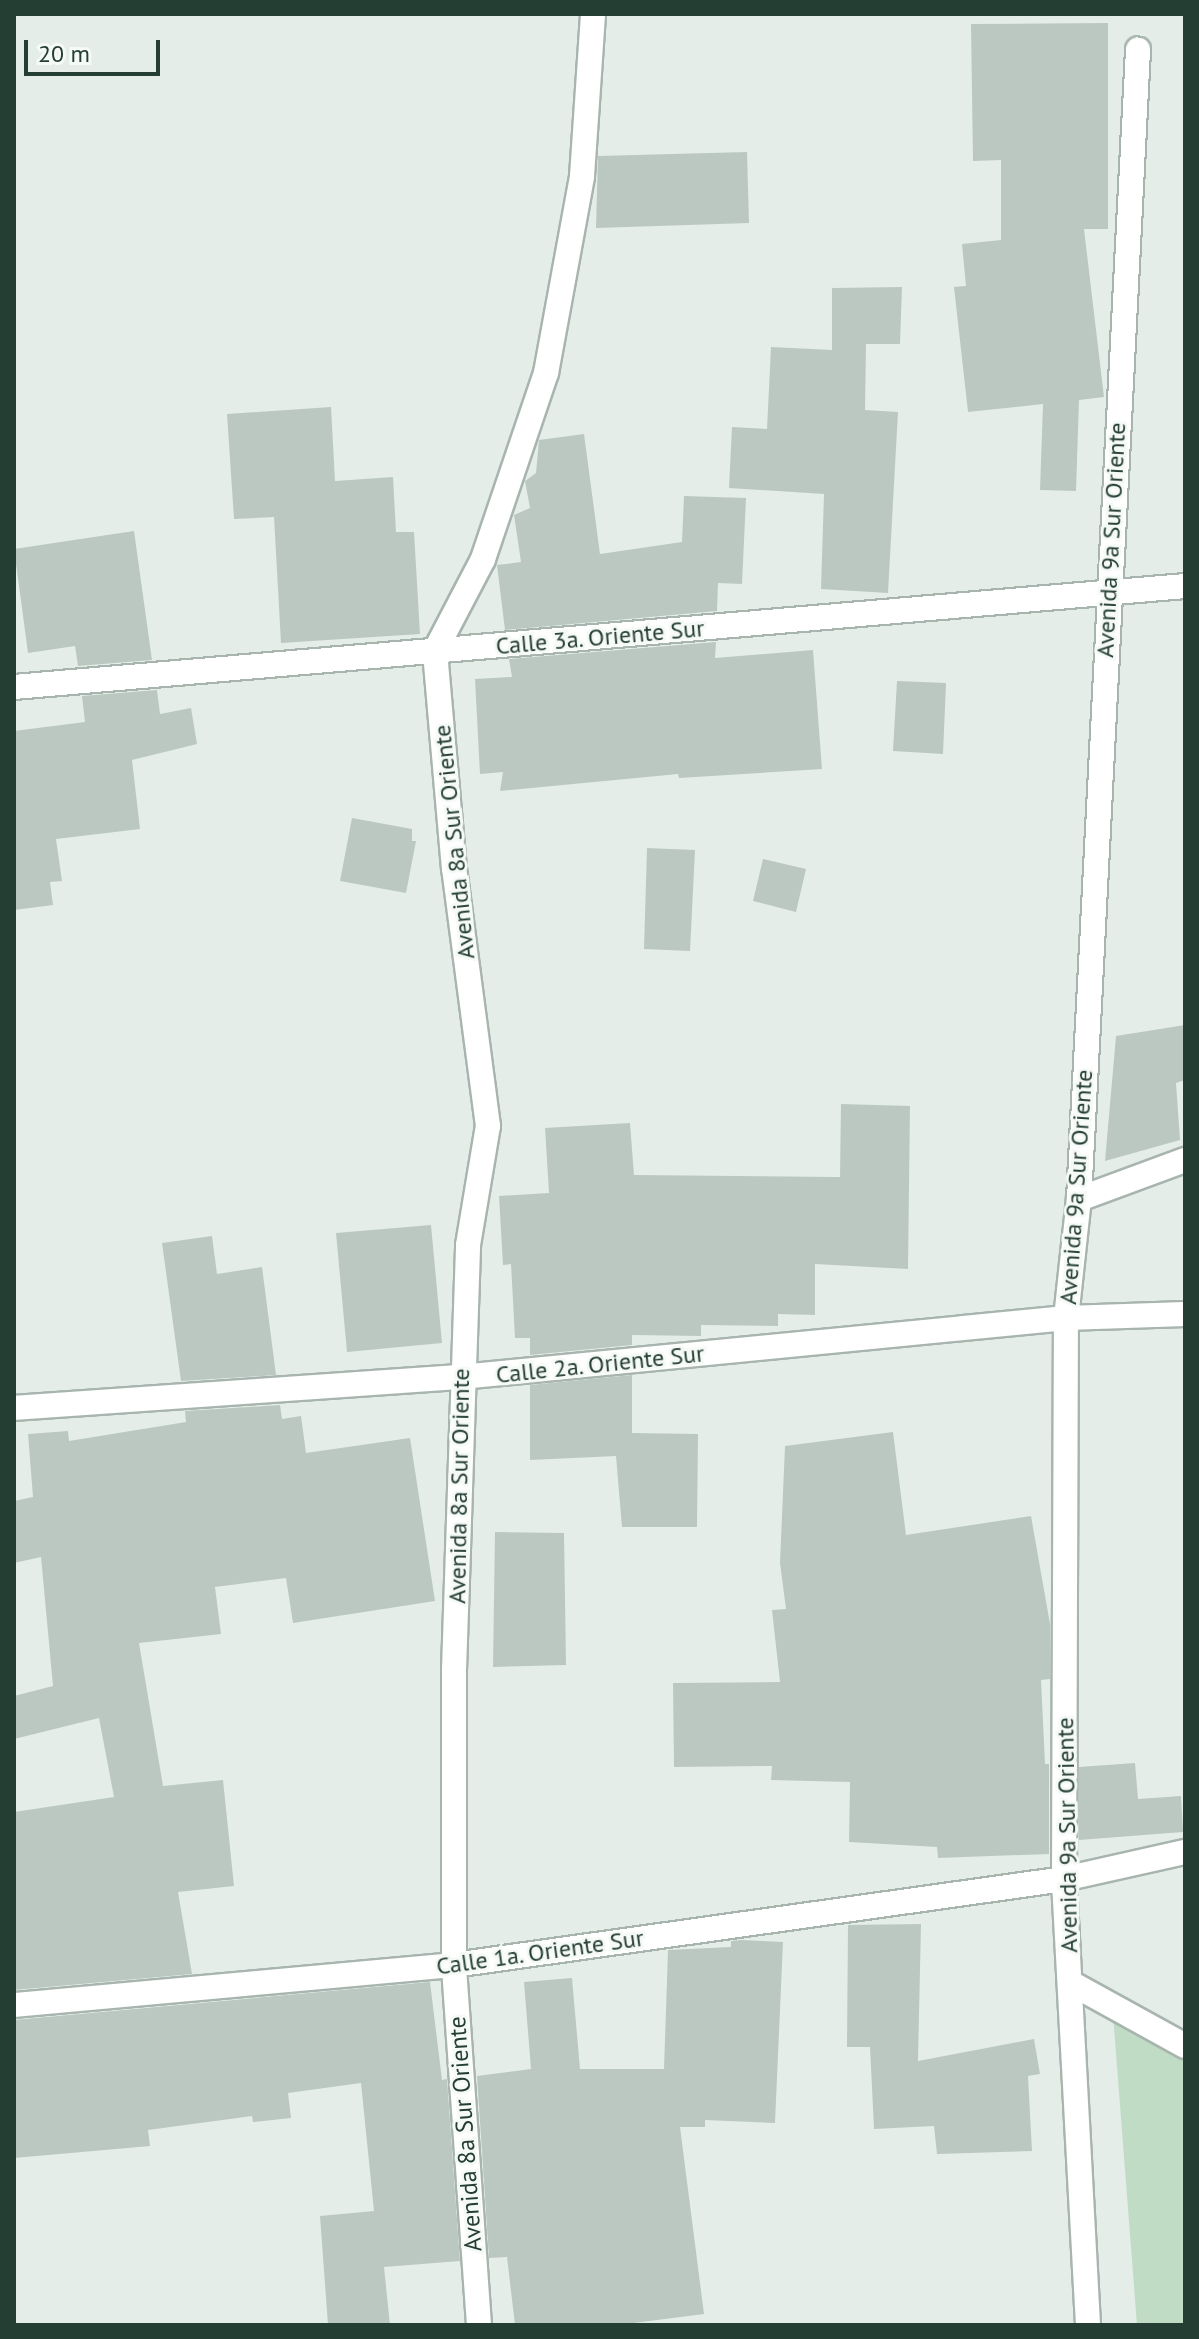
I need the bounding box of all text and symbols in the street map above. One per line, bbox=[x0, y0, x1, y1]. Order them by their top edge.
scale bar bbox=[28, 24, 164, 74]
text: 20 m bbox=[38, 38, 90, 69]
street label: Avenida 9a Sur Oriente bbox=[1090, 422, 1132, 658]
street label: Calle 3a. Oriente Sur bbox=[494, 613, 706, 661]
street label: Avenida 8a Sur Oriente bbox=[427, 723, 481, 961]
street label: Avenida 9a Sur Oriente bbox=[1053, 1069, 1099, 1305]
street label: Calle 2a. Oriente Sur bbox=[494, 1339, 706, 1389]
street label: Avenida 8a Sur Oriente bbox=[443, 1368, 475, 1604]
street label: Avenida 9a Sur Oriente bbox=[1051, 1717, 1083, 1953]
street label: Calle 1a. Oriente Sur bbox=[434, 1923, 646, 1981]
street label: Avenida 8a Sur Oriente bbox=[442, 2016, 488, 2252]

